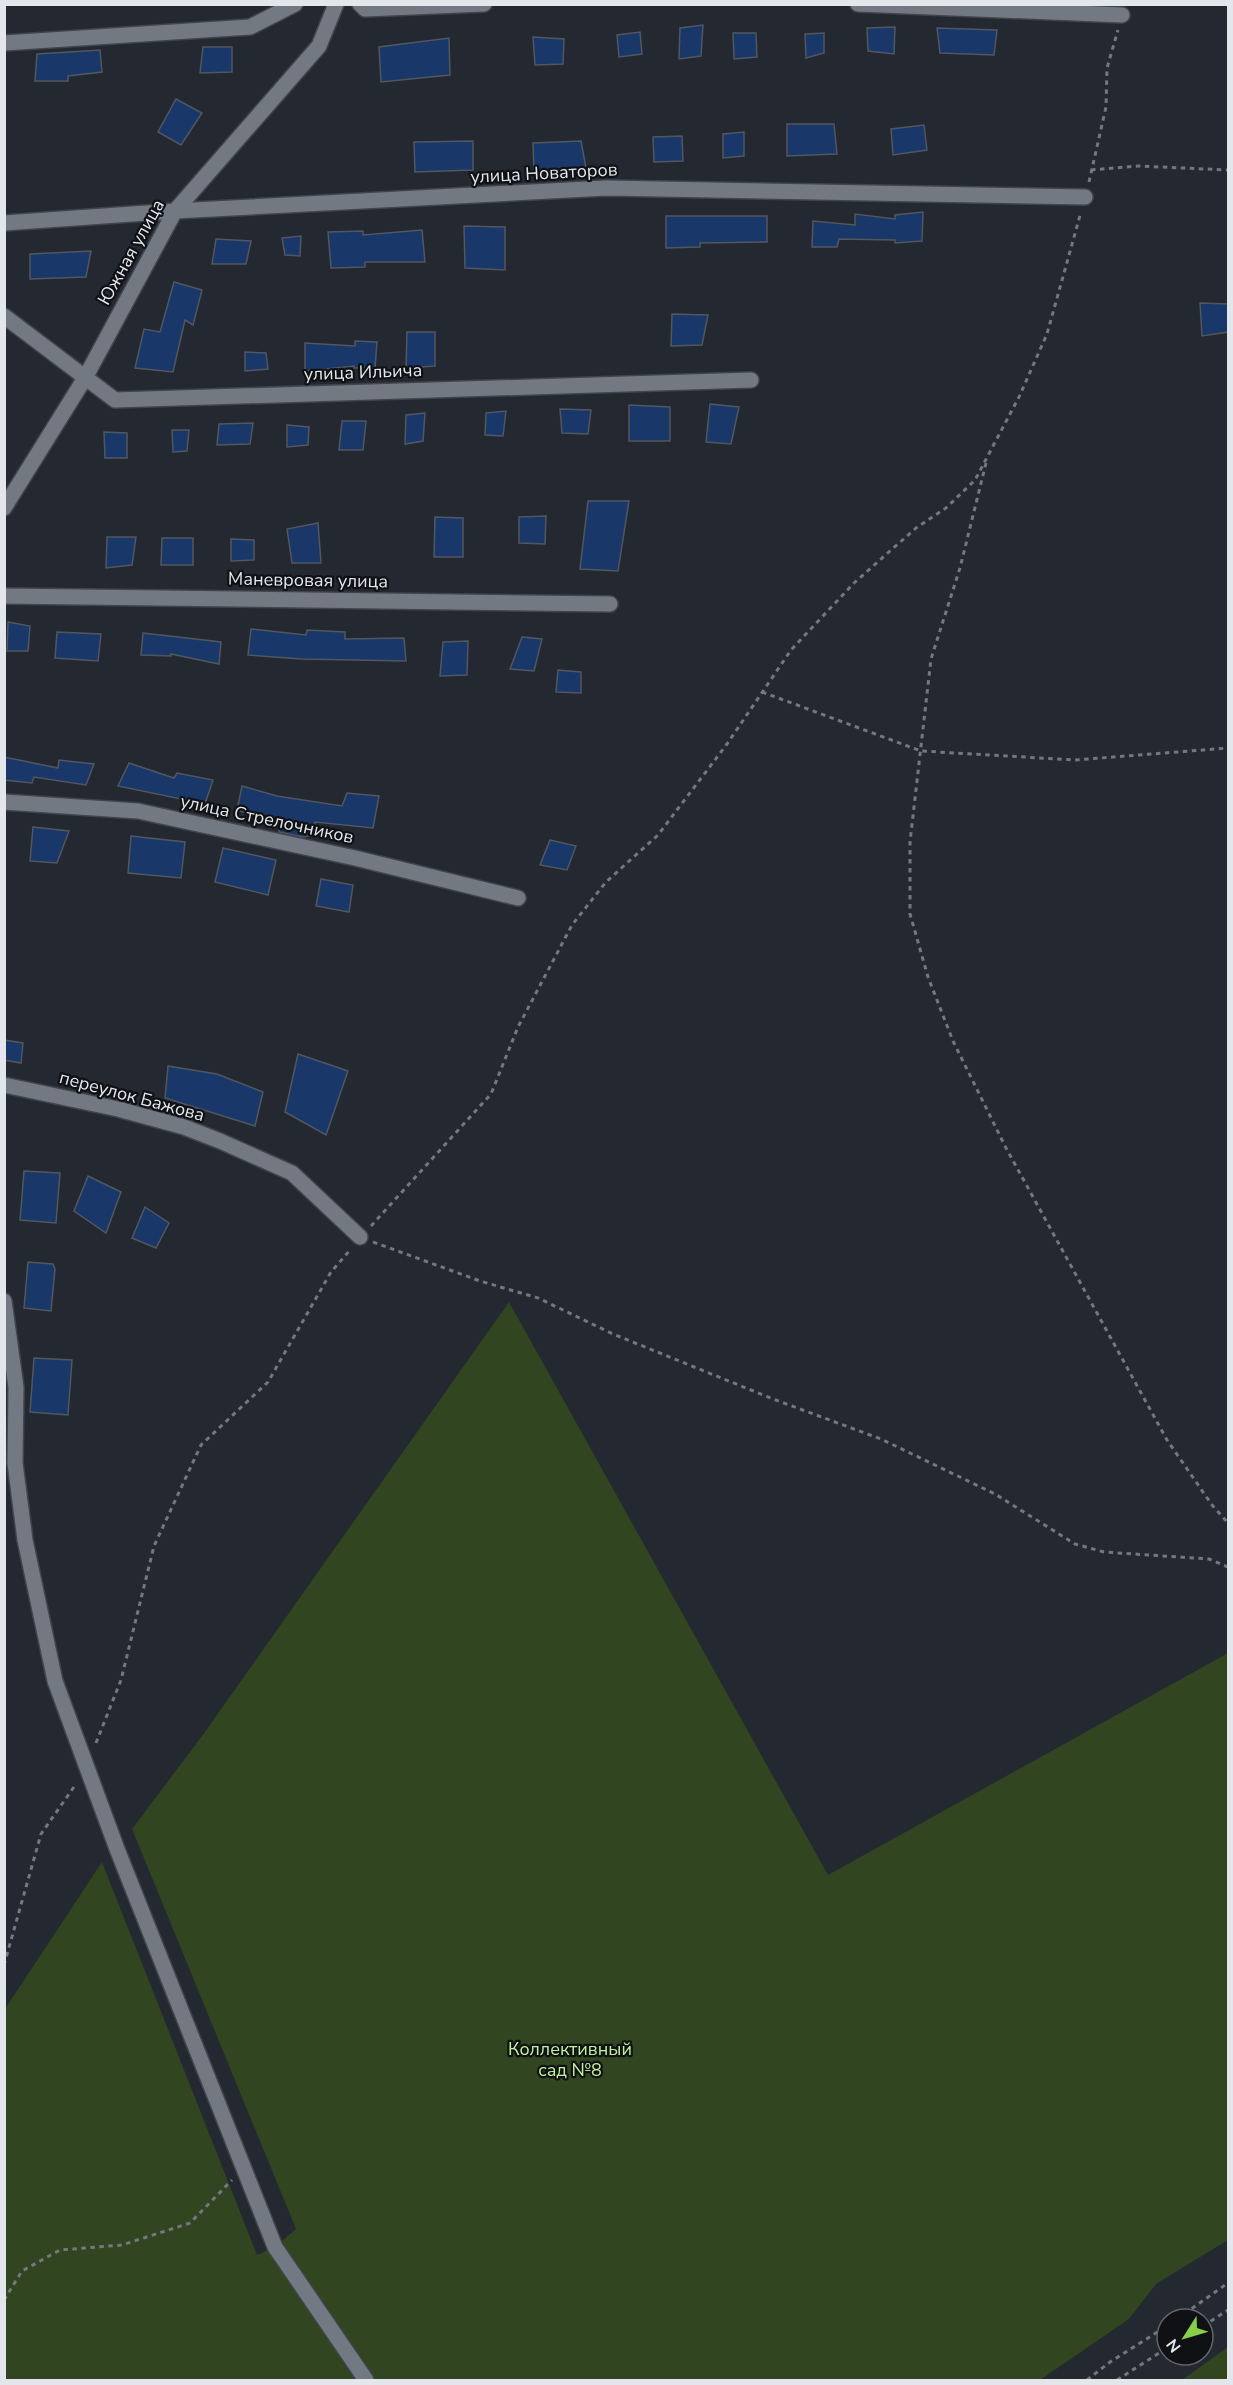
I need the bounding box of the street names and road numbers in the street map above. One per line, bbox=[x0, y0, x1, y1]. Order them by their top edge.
street label: улица Новаторов bbox=[470, 157, 618, 189]
street label: Южная улица bbox=[92, 195, 170, 309]
street label: улица Ильича bbox=[303, 358, 423, 386]
street label: Маневровая улица bbox=[228, 567, 388, 593]
street label: улица Стрелочников bbox=[178, 789, 356, 849]
street label: переулок Бажова bbox=[57, 1065, 207, 1127]

